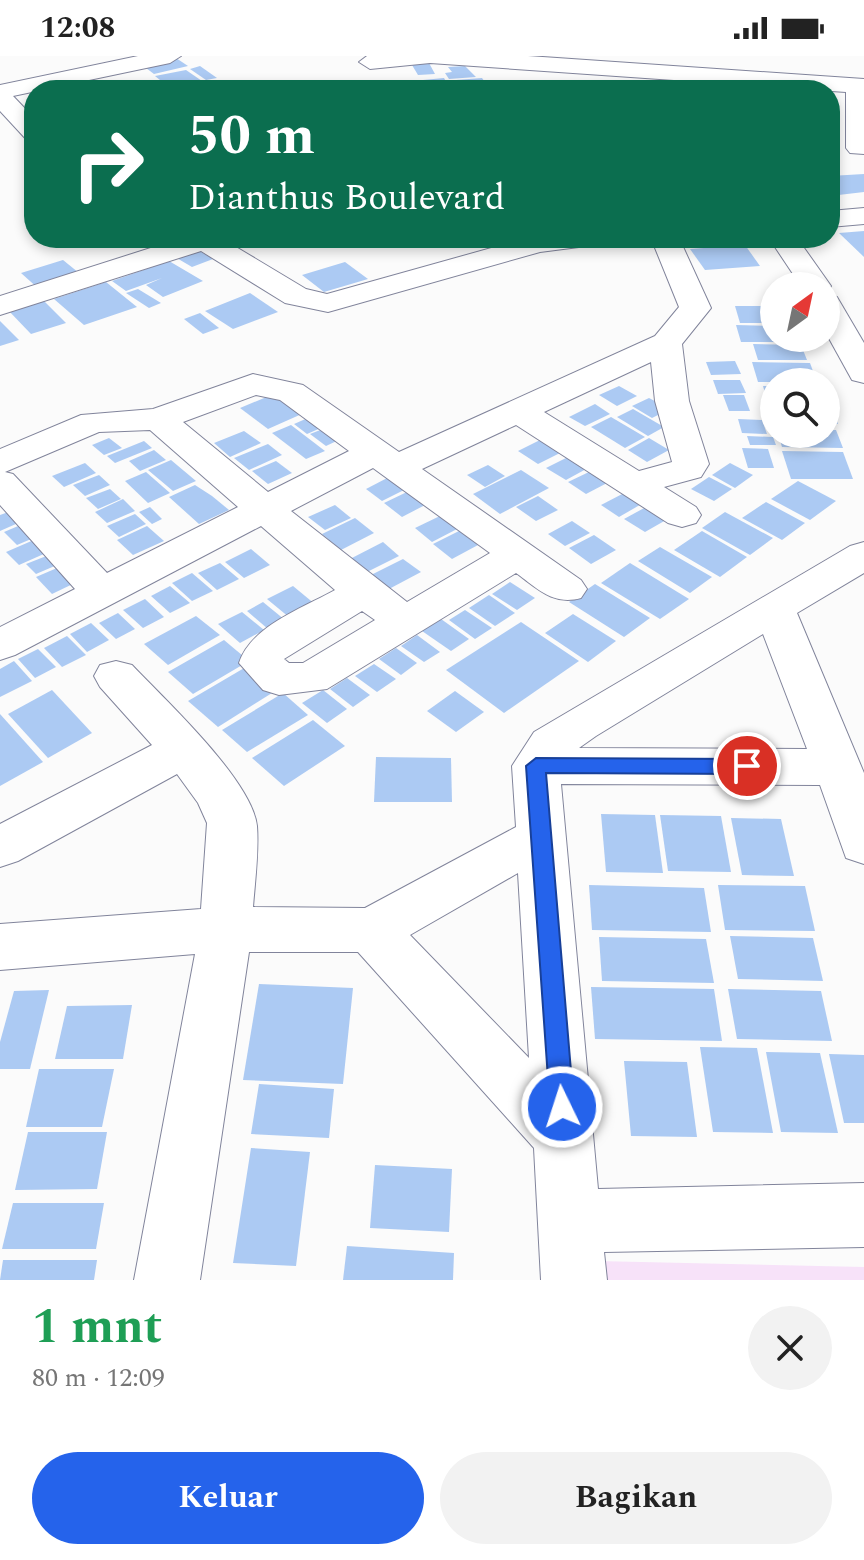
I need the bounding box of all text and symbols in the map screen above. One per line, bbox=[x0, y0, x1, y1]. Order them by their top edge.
text: 12:08 bbox=[40, 5, 115, 51]
text: 50 m bbox=[188, 94, 315, 179]
icon: right bbox=[56, 112, 160, 216]
text: Dianthus Boulevard bbox=[188, 171, 505, 226]
north arrow bbox=[760, 272, 840, 352]
map controls bbox=[760, 272, 840, 448]
button: search bbox=[760, 368, 840, 448]
pin bbox=[713, 732, 781, 800]
icon: arrive bbox=[725, 744, 769, 788]
position arrow bbox=[520, 1065, 604, 1149]
text: 1 mnt bbox=[32, 1291, 162, 1364]
button: close bbox=[748, 1306, 832, 1390]
text: 80 m · 12:09 bbox=[32, 1358, 165, 1398]
button: Keluar bbox=[32, 1452, 424, 1544]
button: Bagikan bbox=[440, 1452, 832, 1544]

